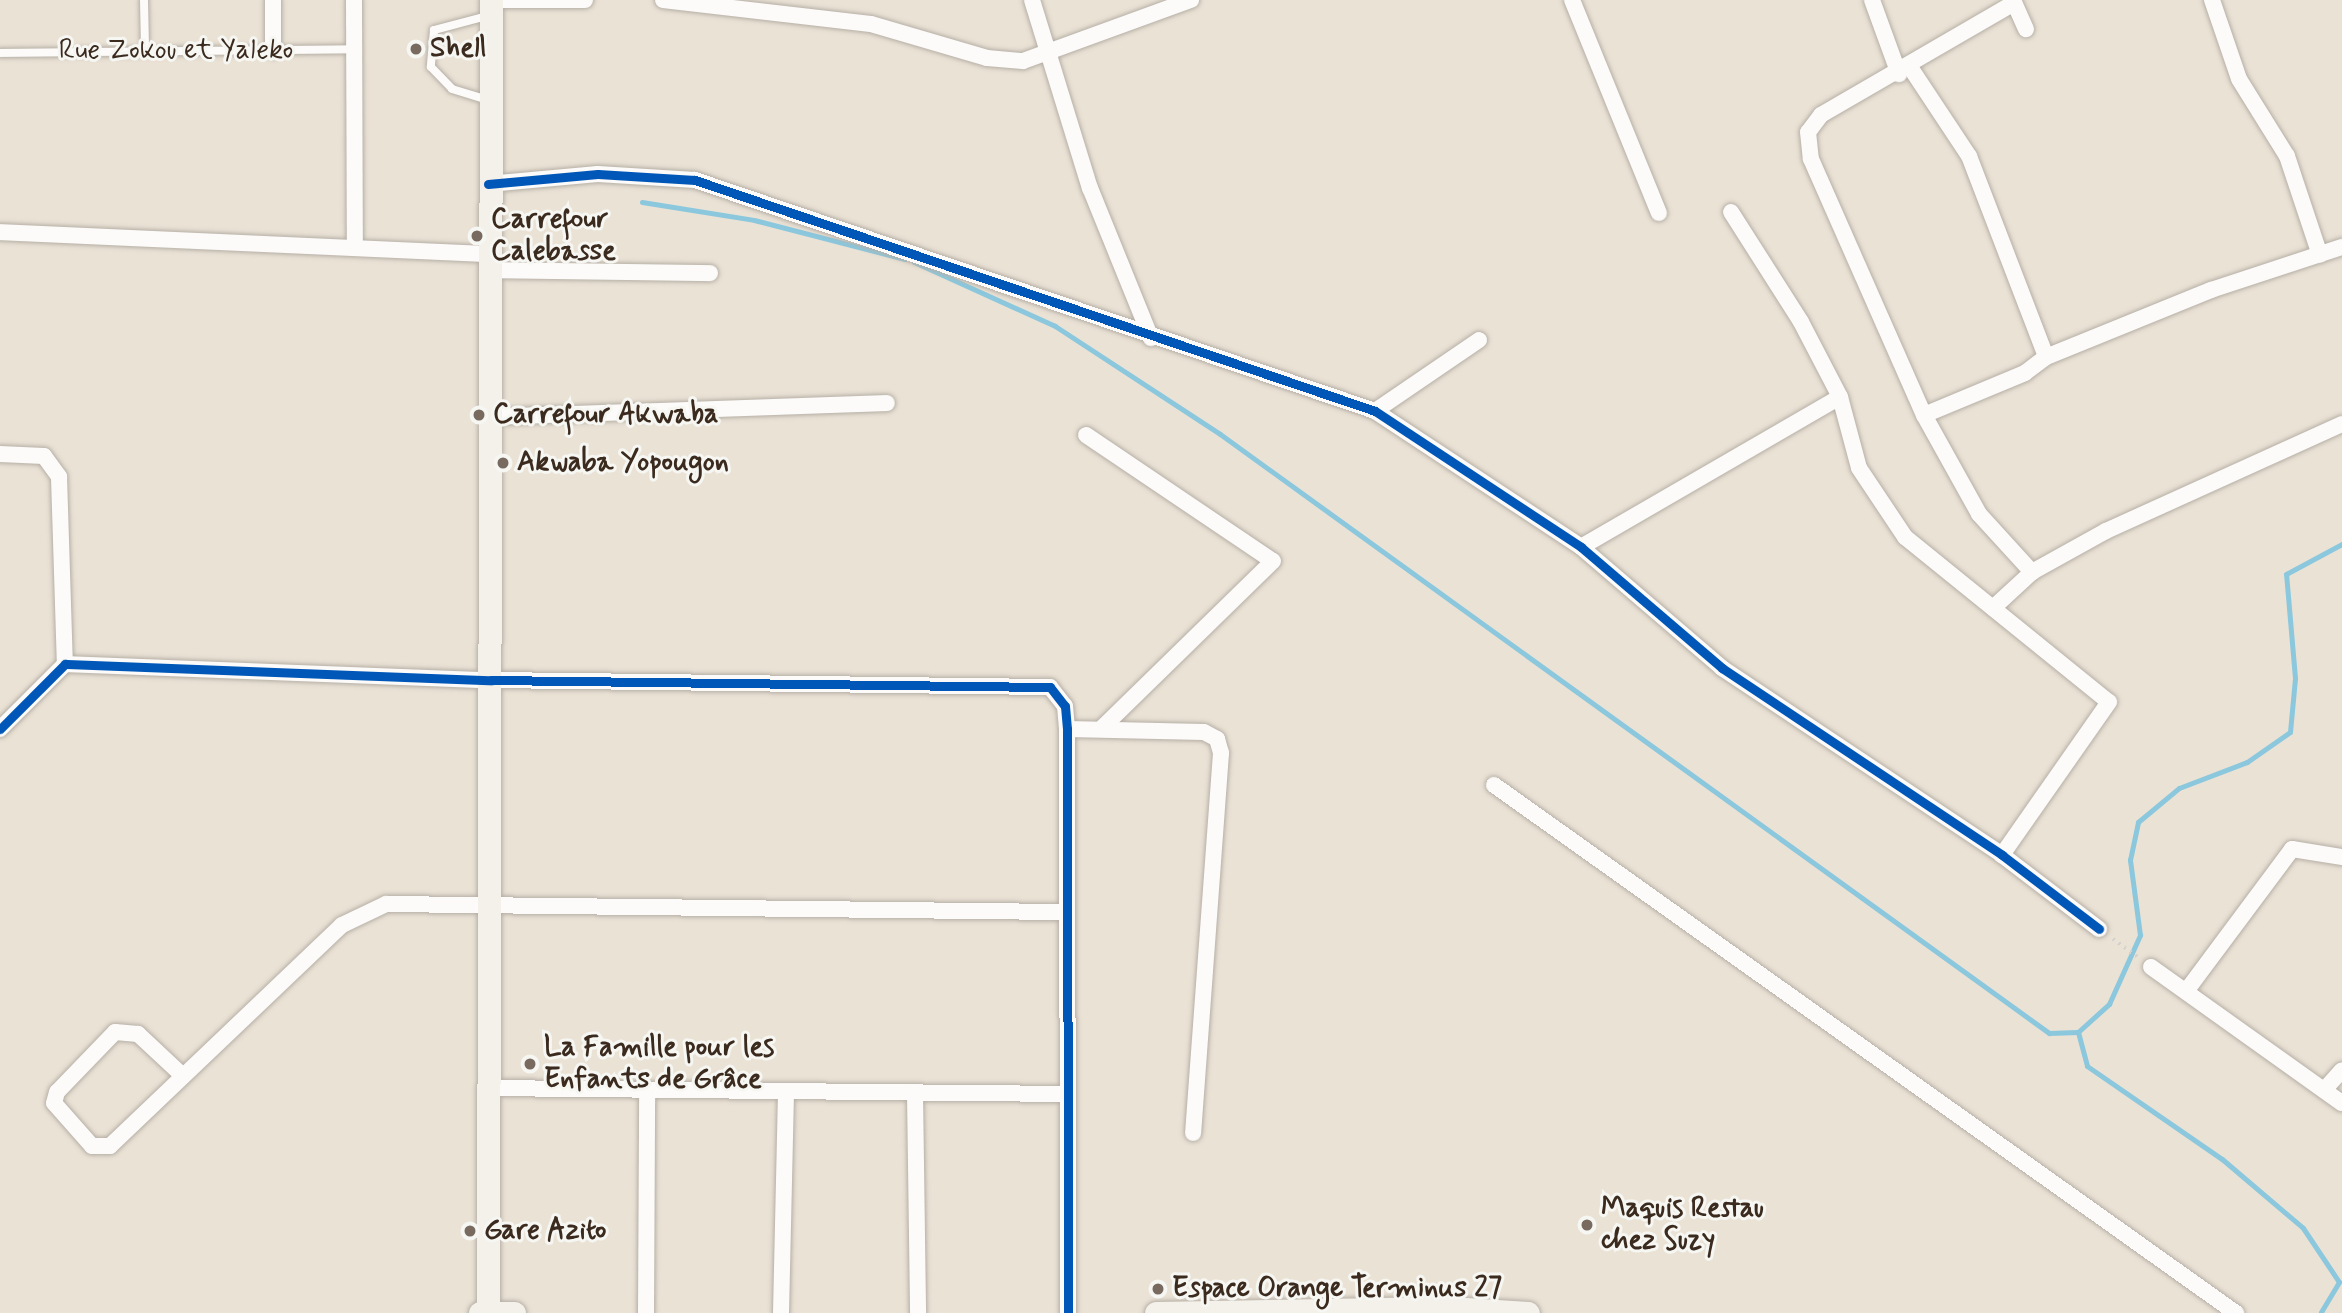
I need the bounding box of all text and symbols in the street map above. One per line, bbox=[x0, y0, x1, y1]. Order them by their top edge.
place label: Shell bbox=[430, 32, 486, 66]
street label: Rue Zokou et Yaleko bbox=[53, 34, 299, 68]
marker: Shell bbox=[408, 41, 424, 57]
place label: Carrefour Calebasse bbox=[491, 203, 616, 269]
marker: Carrefour Calebasse bbox=[469, 228, 485, 244]
place label: Carrefour Akwaba bbox=[493, 398, 714, 432]
marker: Carrefour Akwaba bbox=[471, 407, 487, 423]
place label: Akwaba Yopougon bbox=[517, 446, 729, 480]
marker: Akwaba Yopougon bbox=[495, 455, 511, 471]
place label: La Famille pour les Enfants de Grâce bbox=[544, 1031, 764, 1097]
marker: La Famille pour les Enfants de Grâce bbox=[522, 1056, 538, 1072]
place label: Maquis Restau chez Suzy bbox=[1601, 1192, 1764, 1258]
place label: Gare Azito bbox=[484, 1214, 606, 1248]
marker: Maquis Restau chez Suzy bbox=[1579, 1217, 1595, 1233]
marker: Gare Azito bbox=[462, 1223, 478, 1239]
place label: Espace Orange Terminus 27 bbox=[1172, 1272, 1502, 1306]
marker: Espace Orange Terminus 27 bbox=[1150, 1281, 1166, 1297]

